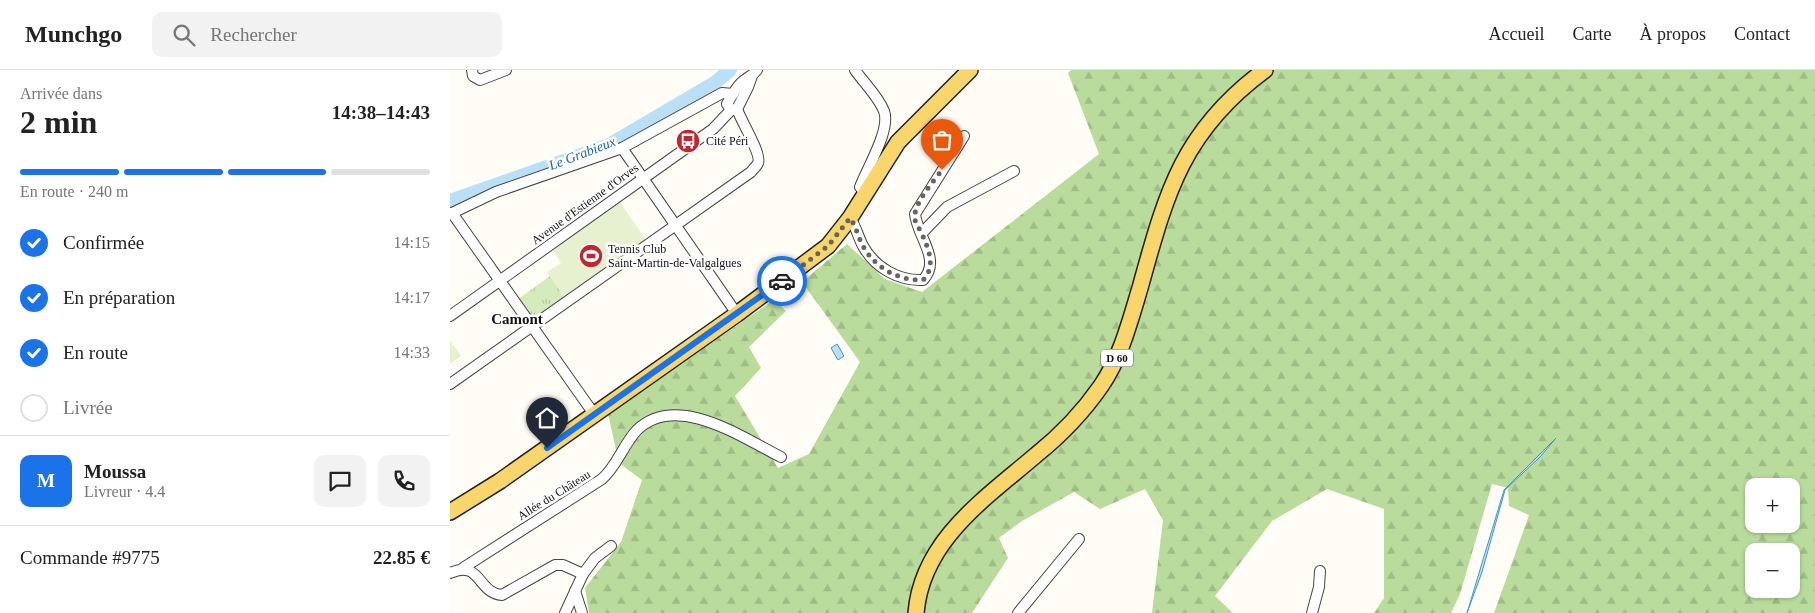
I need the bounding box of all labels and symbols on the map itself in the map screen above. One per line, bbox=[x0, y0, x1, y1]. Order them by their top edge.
pin bbox=[921, 119, 963, 170]
bus stop icon: Cité Péri bbox=[675, 128, 701, 154]
water label: Le Grabieux bbox=[546, 134, 618, 173]
place label: Cité Péri bbox=[706, 134, 749, 148]
street label: Avenue d'Estienne d'Orves bbox=[529, 160, 641, 247]
place label: Tennis Club Saint-Martin-de-Valgalgues bbox=[608, 242, 742, 270]
sports icon: Tennis Club Saint-Martin-de-Valgalgues bbox=[578, 243, 604, 269]
courier bbox=[757, 256, 807, 306]
district label: Camont bbox=[491, 311, 543, 327]
road number: D 60 bbox=[1101, 350, 1133, 366]
pin bbox=[526, 397, 568, 448]
street label: Allée du Château bbox=[515, 467, 593, 523]

